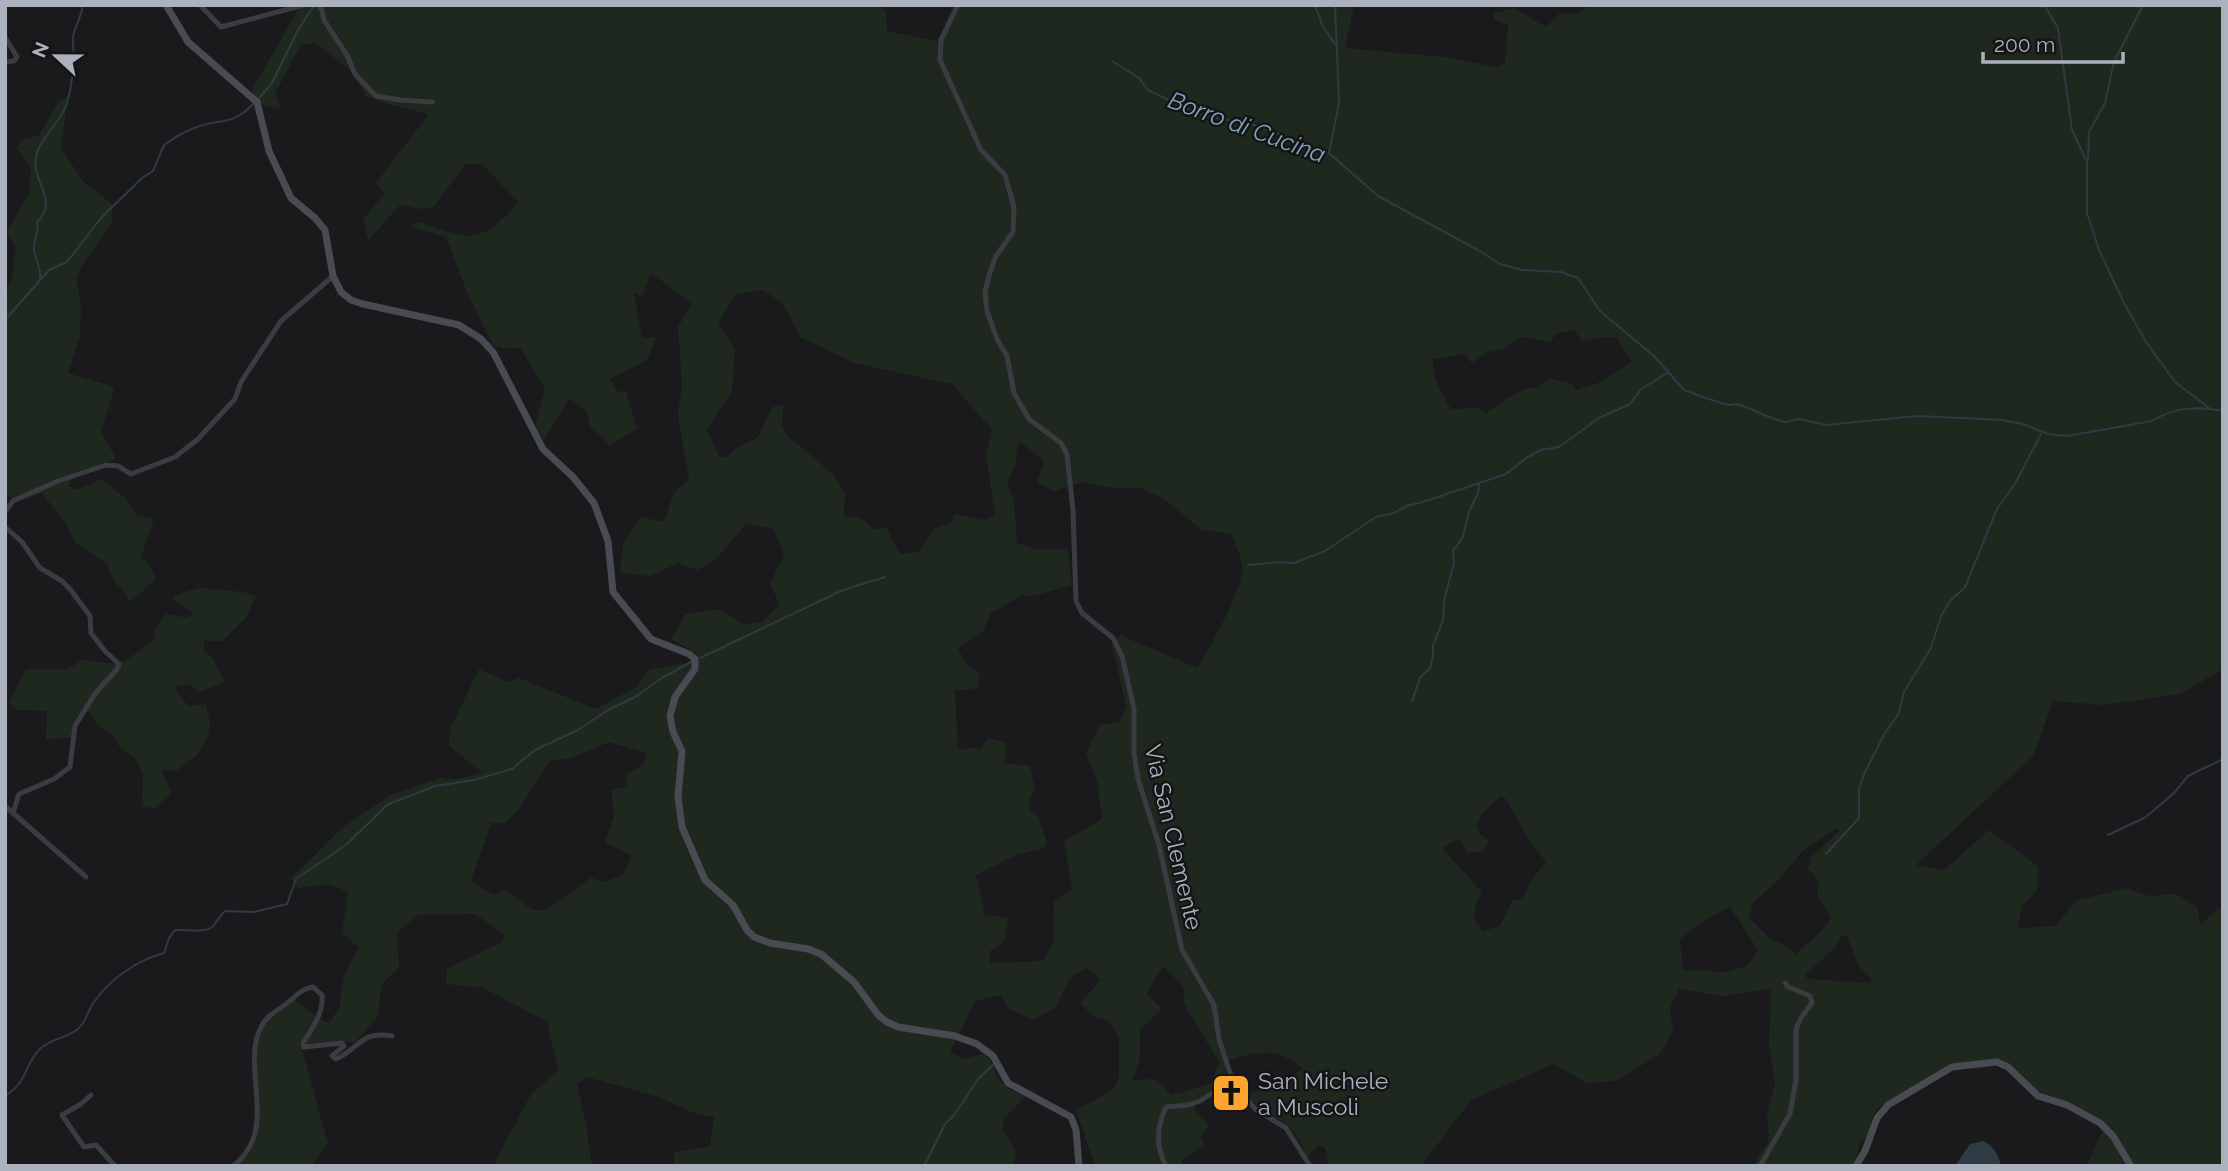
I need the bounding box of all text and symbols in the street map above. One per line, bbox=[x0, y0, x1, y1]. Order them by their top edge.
north arrow bbox=[21, 21, 91, 91]
scale bar bbox=[1983, 21, 2123, 65]
text: 200 m bbox=[1994, 32, 2055, 57]
text: N bbox=[27, 39, 53, 60]
water label: Borro di Cucina bbox=[1164, 85, 1330, 169]
street label: Via San Clemente bbox=[1140, 742, 1208, 932]
place label: San Michele a Muscoli bbox=[1258, 1067, 1388, 1120]
church icon: San Michele a Muscoli bbox=[1210, 1072, 1252, 1114]

